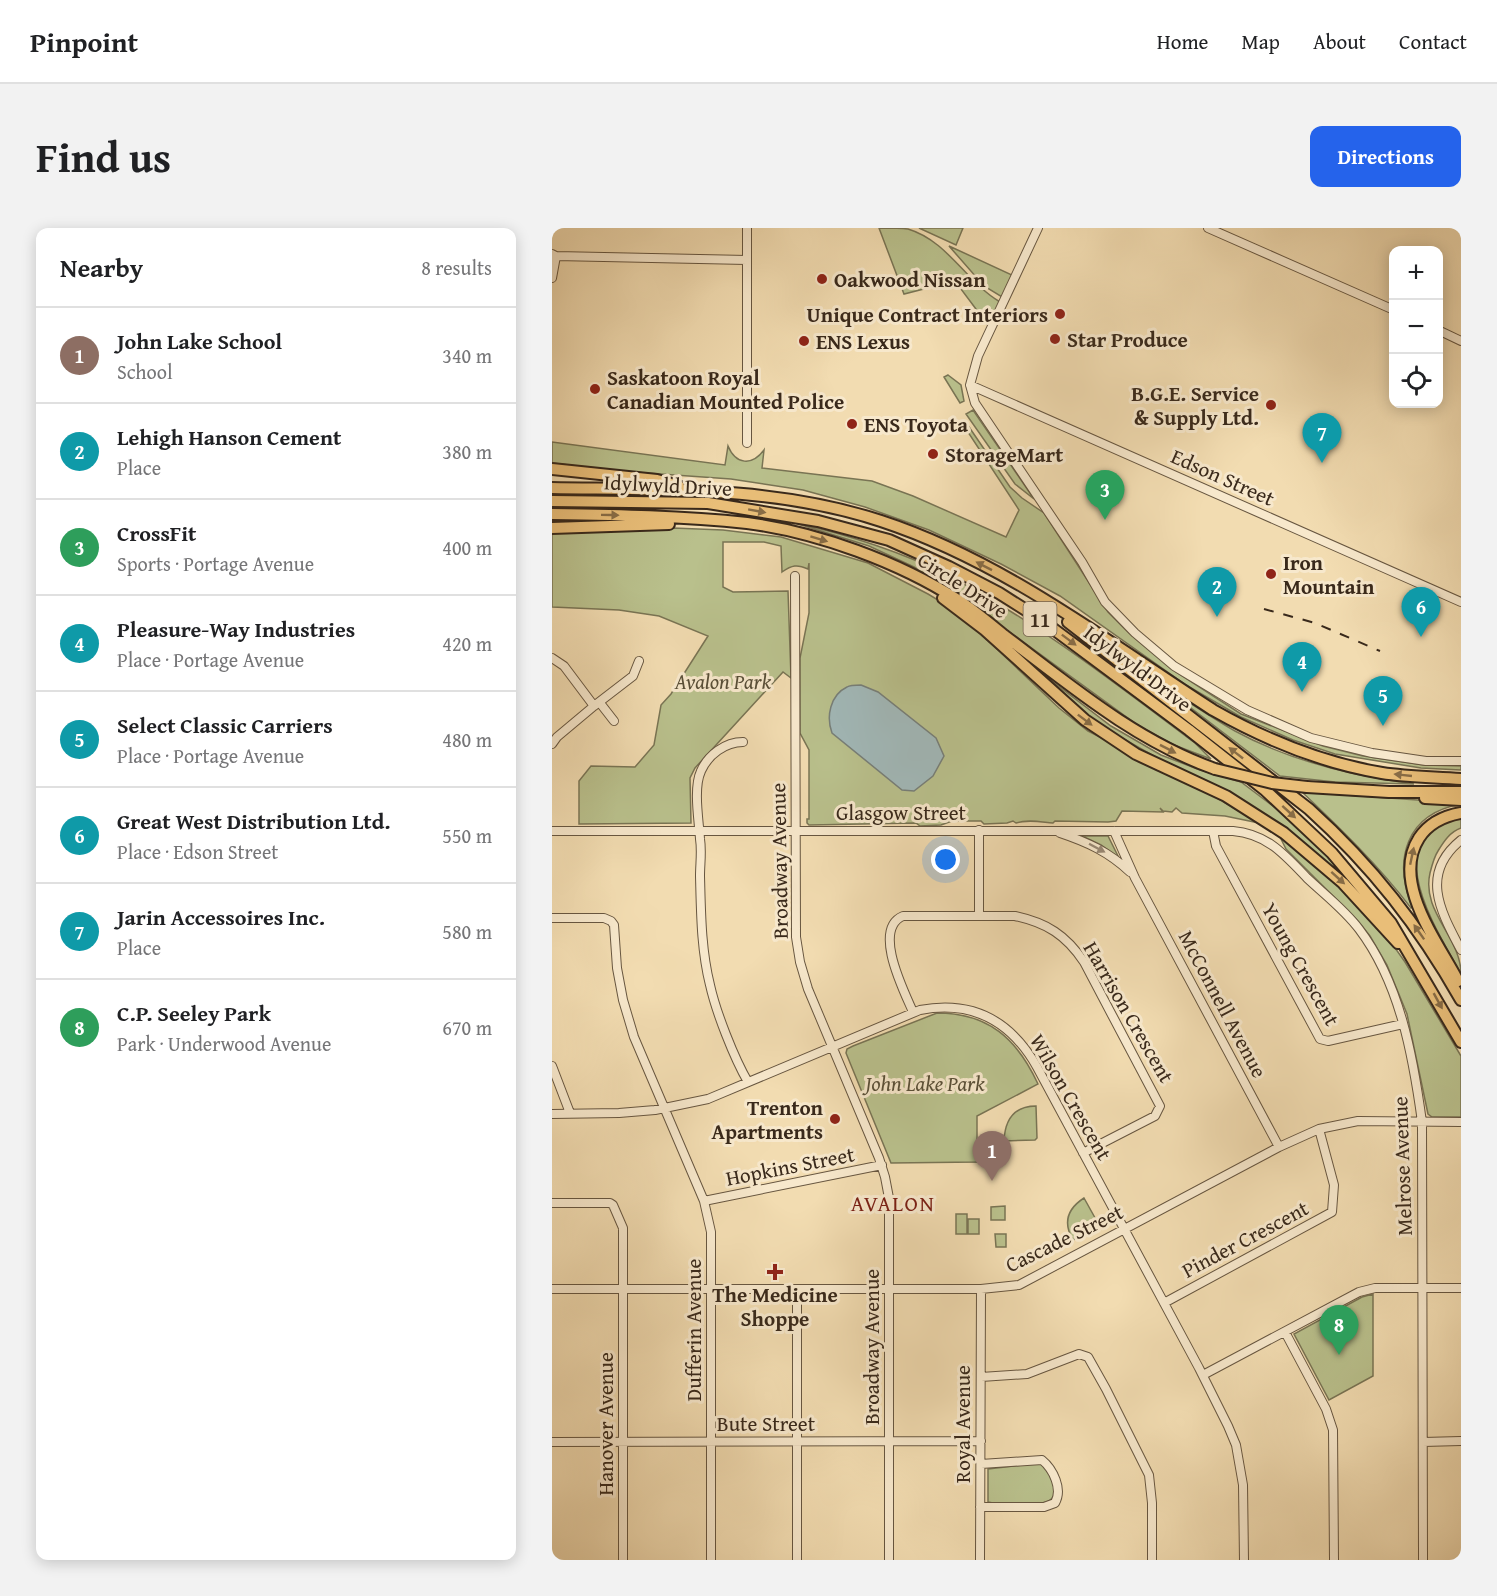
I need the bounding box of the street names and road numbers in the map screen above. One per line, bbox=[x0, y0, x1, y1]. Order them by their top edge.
street label: Edson Street bbox=[1166, 440, 1280, 514]
street label: Idylwyld Drive bbox=[603, 466, 733, 504]
street label: Circle Drive bbox=[912, 544, 1014, 626]
road number: 11 bbox=[1024, 602, 1056, 636]
street label: Idylwyld Drive bbox=[1077, 617, 1199, 719]
street label: Broadway Avenue bbox=[762, 782, 796, 939]
street label: Glasgow Street bbox=[836, 797, 967, 828]
street label: Young Crescent bbox=[1254, 897, 1348, 1032]
street label: McConnell Avenue bbox=[1171, 925, 1275, 1083]
street label: Harrison Crescent bbox=[1076, 935, 1182, 1089]
street label: Wilson Crescent bbox=[1022, 1028, 1120, 1166]
street label: Melrose Avenue bbox=[1384, 1096, 1420, 1236]
street label: Hopkins Street bbox=[723, 1138, 858, 1194]
street label: Pinder Crescent bbox=[1176, 1192, 1314, 1285]
street label: Cascade Street bbox=[1000, 1196, 1129, 1280]
street label: Dufferin Avenue bbox=[678, 1258, 709, 1401]
street label: Broadway Avenue bbox=[856, 1269, 887, 1425]
street label: Hanover Avenue bbox=[590, 1352, 621, 1496]
street label: Royal Avenue bbox=[947, 1365, 978, 1483]
street label: Bute Street bbox=[717, 1408, 816, 1439]

